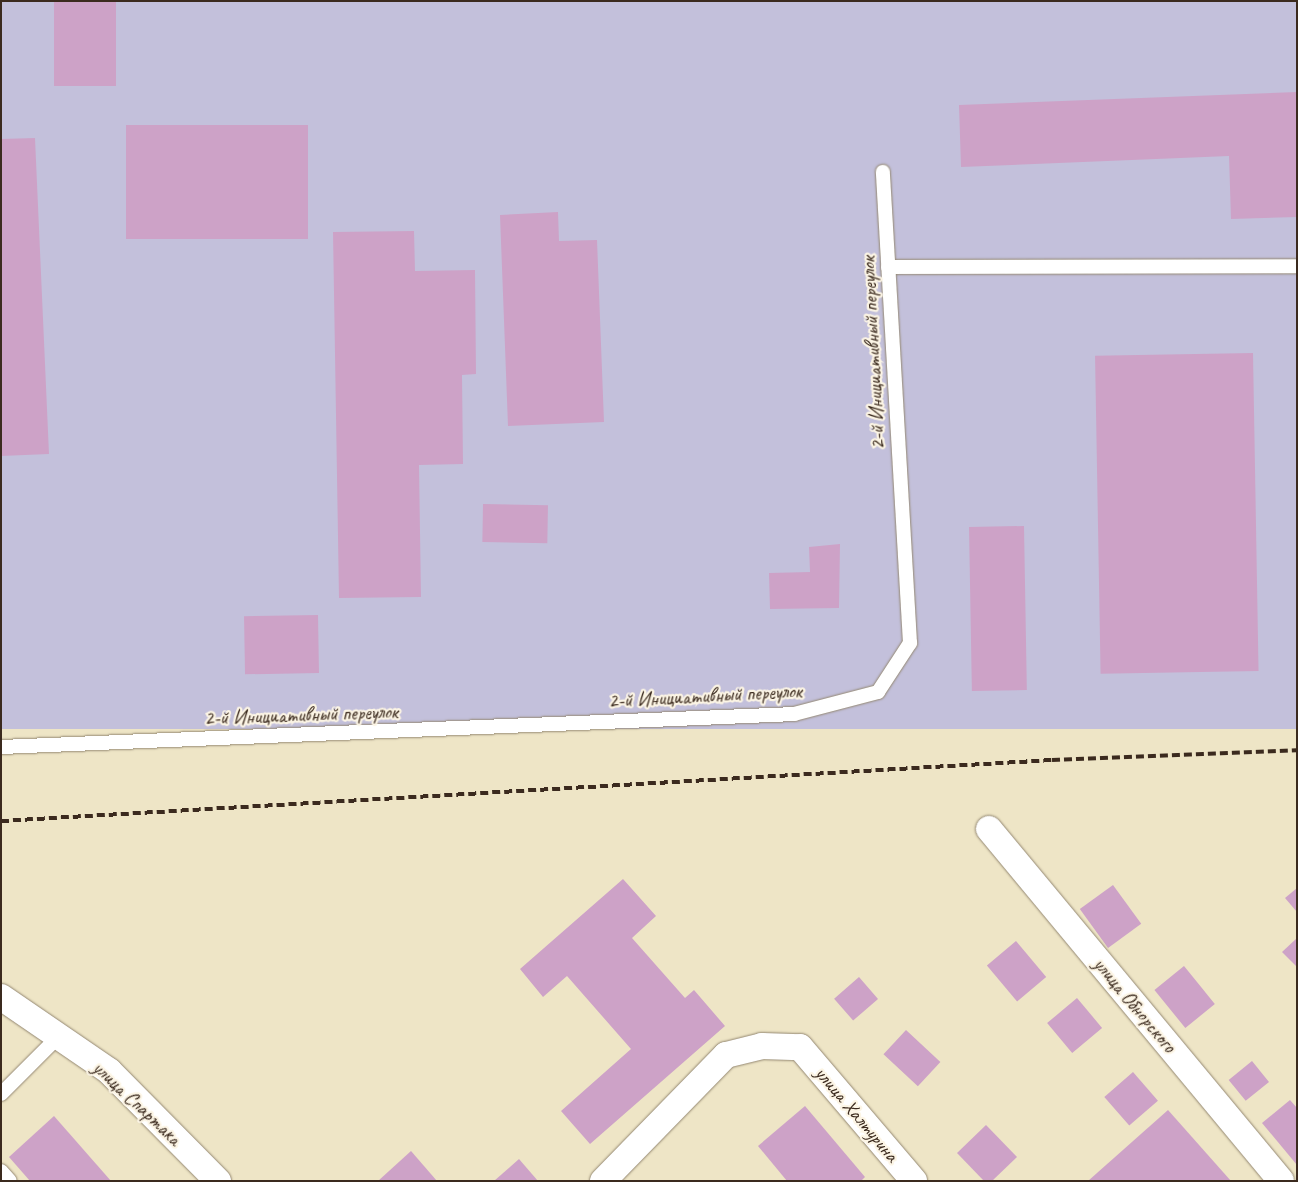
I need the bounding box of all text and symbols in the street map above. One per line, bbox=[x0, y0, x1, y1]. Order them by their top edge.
street label: 2-й Инициативный переулок bbox=[856, 256, 890, 450]
street label: 2-й Инициативный переулок bbox=[608, 679, 802, 713]
street label: 2-й Инициативный переулок bbox=[204, 700, 398, 730]
street label: улица Обнорского bbox=[1089, 953, 1181, 1057]
street label: улица Спартака bbox=[88, 1056, 186, 1150]
street label: улица Халтурина bbox=[809, 1060, 905, 1168]

